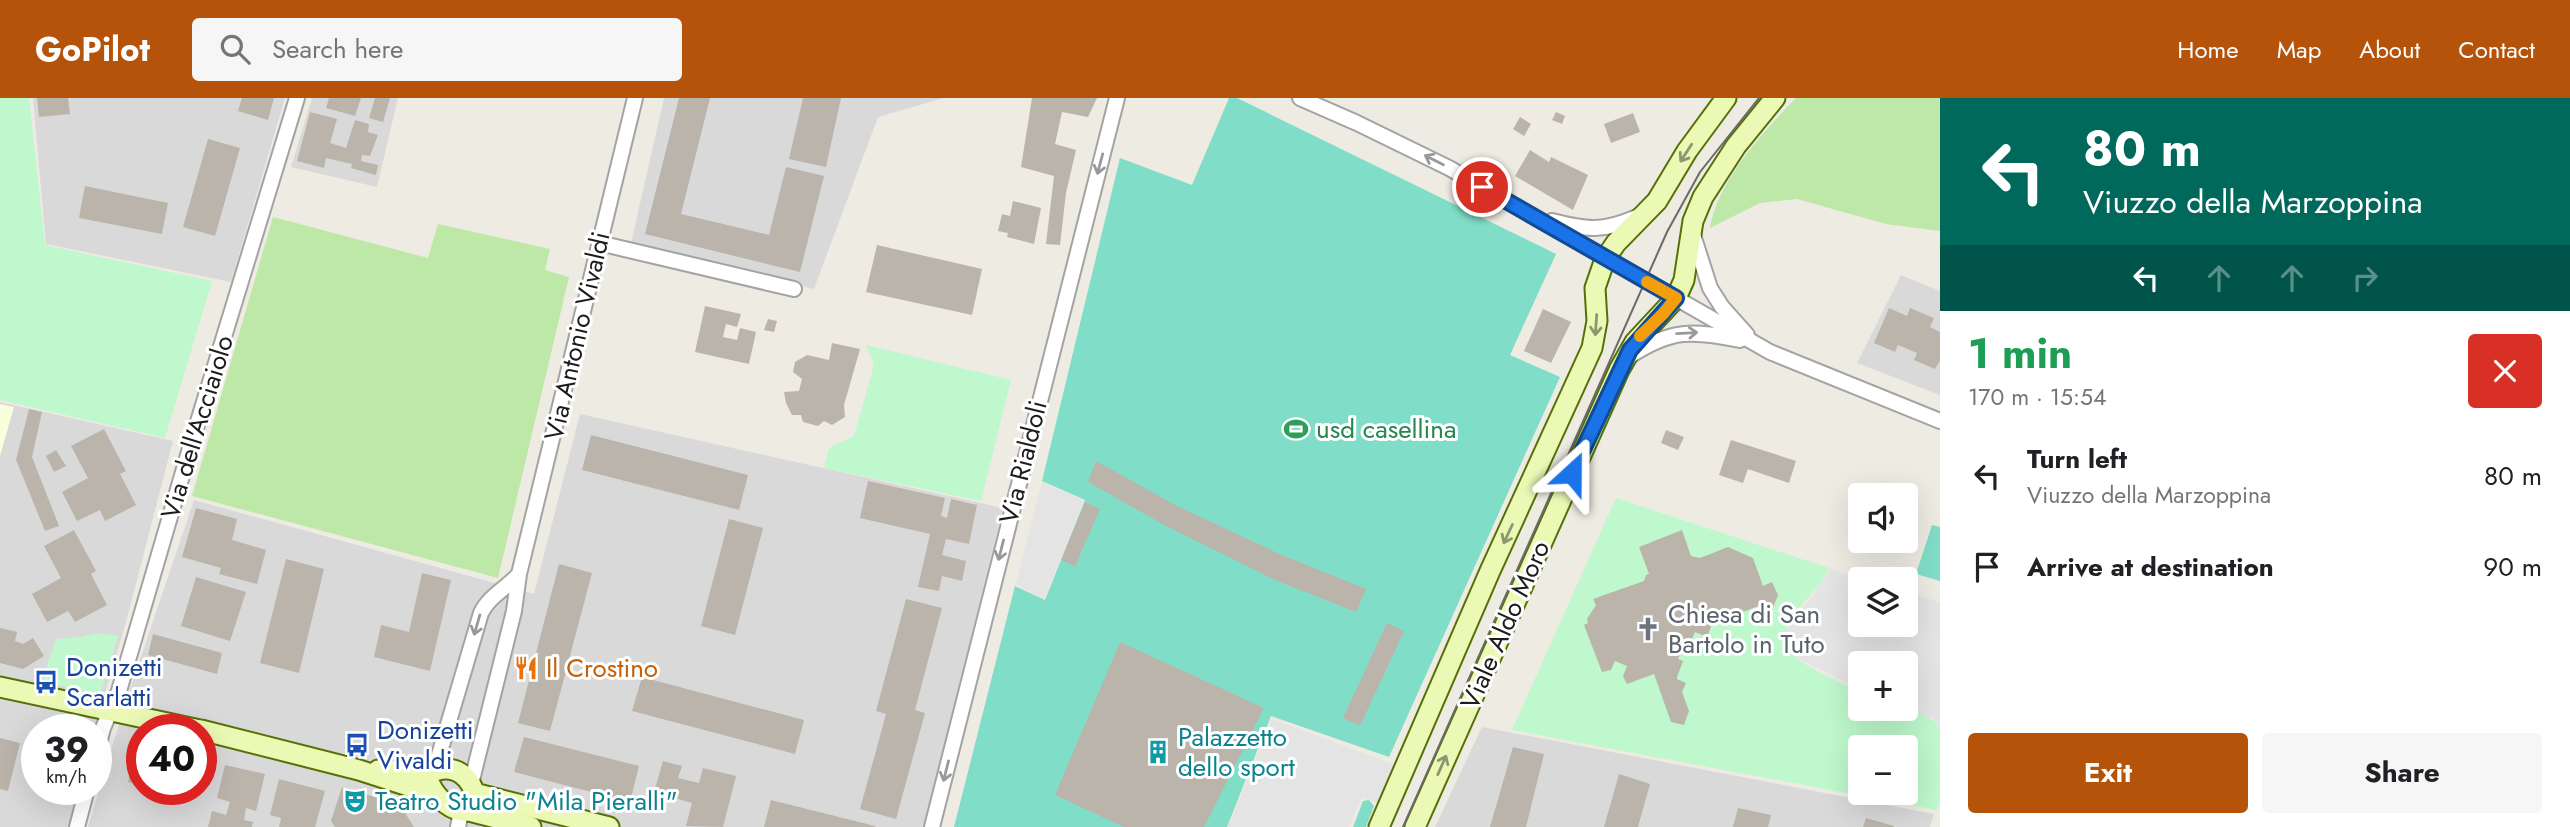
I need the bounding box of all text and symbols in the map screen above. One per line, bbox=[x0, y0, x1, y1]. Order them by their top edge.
search box bbox=[192, 18, 682, 81]
text: GoPilot bbox=[35, 26, 150, 73]
icon: search bbox=[216, 30, 254, 68]
text: Search here bbox=[272, 30, 403, 68]
text: Home bbox=[2177, 32, 2239, 67]
text: Map bbox=[2277, 32, 2321, 67]
text: About bbox=[2359, 32, 2420, 67]
text: Contact bbox=[2458, 32, 2535, 67]
text: 80 m bbox=[2083, 114, 2201, 184]
icon: left bbox=[1968, 126, 2059, 217]
one-way arrow bbox=[1679, 143, 1693, 162]
one-way arrow bbox=[1093, 152, 1106, 175]
one-way arrow bbox=[1424, 153, 1445, 167]
pin bbox=[1452, 157, 1512, 217]
icon: arrive bbox=[1463, 168, 1501, 206]
text: Viuzzo della Marzoppina bbox=[2083, 179, 2423, 225]
street label: Via Antonio Vivaldi bbox=[534, 228, 620, 444]
icon: left bbox=[2127, 259, 2165, 297]
icon: ahead bbox=[2200, 259, 2238, 297]
icon: ahead bbox=[2273, 259, 2311, 297]
icon: right bbox=[2346, 259, 2384, 297]
one-way arrow bbox=[1589, 313, 1602, 336]
text: 1 min bbox=[1968, 323, 2072, 384]
one-way arrow bbox=[1675, 327, 1698, 340]
street label: Via dell'Acciaiolo bbox=[151, 330, 243, 524]
button: close bbox=[2468, 334, 2542, 408]
text: 170 m · 15:54 bbox=[1968, 380, 2106, 414]
street label: Via Rialdoli bbox=[989, 396, 1057, 528]
place label: usd casellina bbox=[1316, 410, 1456, 448]
sports icon: usd casellina bbox=[1282, 415, 1310, 443]
position arrow bbox=[1535, 436, 1609, 510]
text: Turn left bbox=[2027, 440, 2127, 478]
icon: left bbox=[1968, 457, 2006, 495]
text: 80 m bbox=[2484, 457, 2542, 495]
text: Viuzzo della Marzoppina bbox=[2027, 478, 2271, 512]
map controls bbox=[1848, 483, 1918, 805]
button: sound bbox=[1848, 483, 1918, 553]
one-way arrow bbox=[1500, 523, 1514, 544]
street label: Viale Aldo Moro bbox=[1451, 534, 1559, 716]
one-way arrow bbox=[994, 539, 1007, 561]
icon: arrive bbox=[1968, 548, 2006, 586]
text: Arrive at destination bbox=[2027, 548, 2274, 586]
text: 90 m bbox=[2483, 548, 2542, 586]
button: layers bbox=[1848, 567, 1918, 637]
place label: Chiesa di San Bartolo in Tuto bbox=[1668, 595, 1825, 663]
one-way arrow bbox=[470, 613, 483, 636]
church icon: Chiesa di San Bartolo in Tuto bbox=[1634, 615, 1662, 643]
place label: Donizetti Scarlatti bbox=[66, 648, 163, 716]
place label: Il Crostino bbox=[546, 649, 658, 687]
button: + bbox=[1848, 651, 1918, 721]
restaurant icon: Il Crostino bbox=[512, 654, 540, 682]
bus stop icon: Donizetti Scarlatti bbox=[32, 668, 60, 696]
place label: Donizetti Vivaldi bbox=[377, 711, 474, 779]
speed limit sign: 40 bbox=[126, 714, 217, 805]
place label: Palazzetto dello sport bbox=[1178, 718, 1296, 786]
text: 39 bbox=[44, 725, 89, 775]
bus stop icon: Donizetti Vivaldi bbox=[343, 731, 371, 759]
button: Exit bbox=[1968, 733, 2248, 813]
button: Share bbox=[2262, 733, 2542, 813]
button: − bbox=[1848, 735, 1918, 805]
building icon: Palazzetto dello sport bbox=[1144, 738, 1172, 766]
one-way arrow bbox=[1436, 754, 1449, 776]
one-way arrow bbox=[939, 759, 952, 782]
text: km/h bbox=[46, 764, 87, 790]
place label: Teatro Studio "Mila Pieralli" bbox=[375, 782, 678, 820]
theatre icon: Teatro Studio "Mila Pieralli" bbox=[341, 787, 369, 815]

